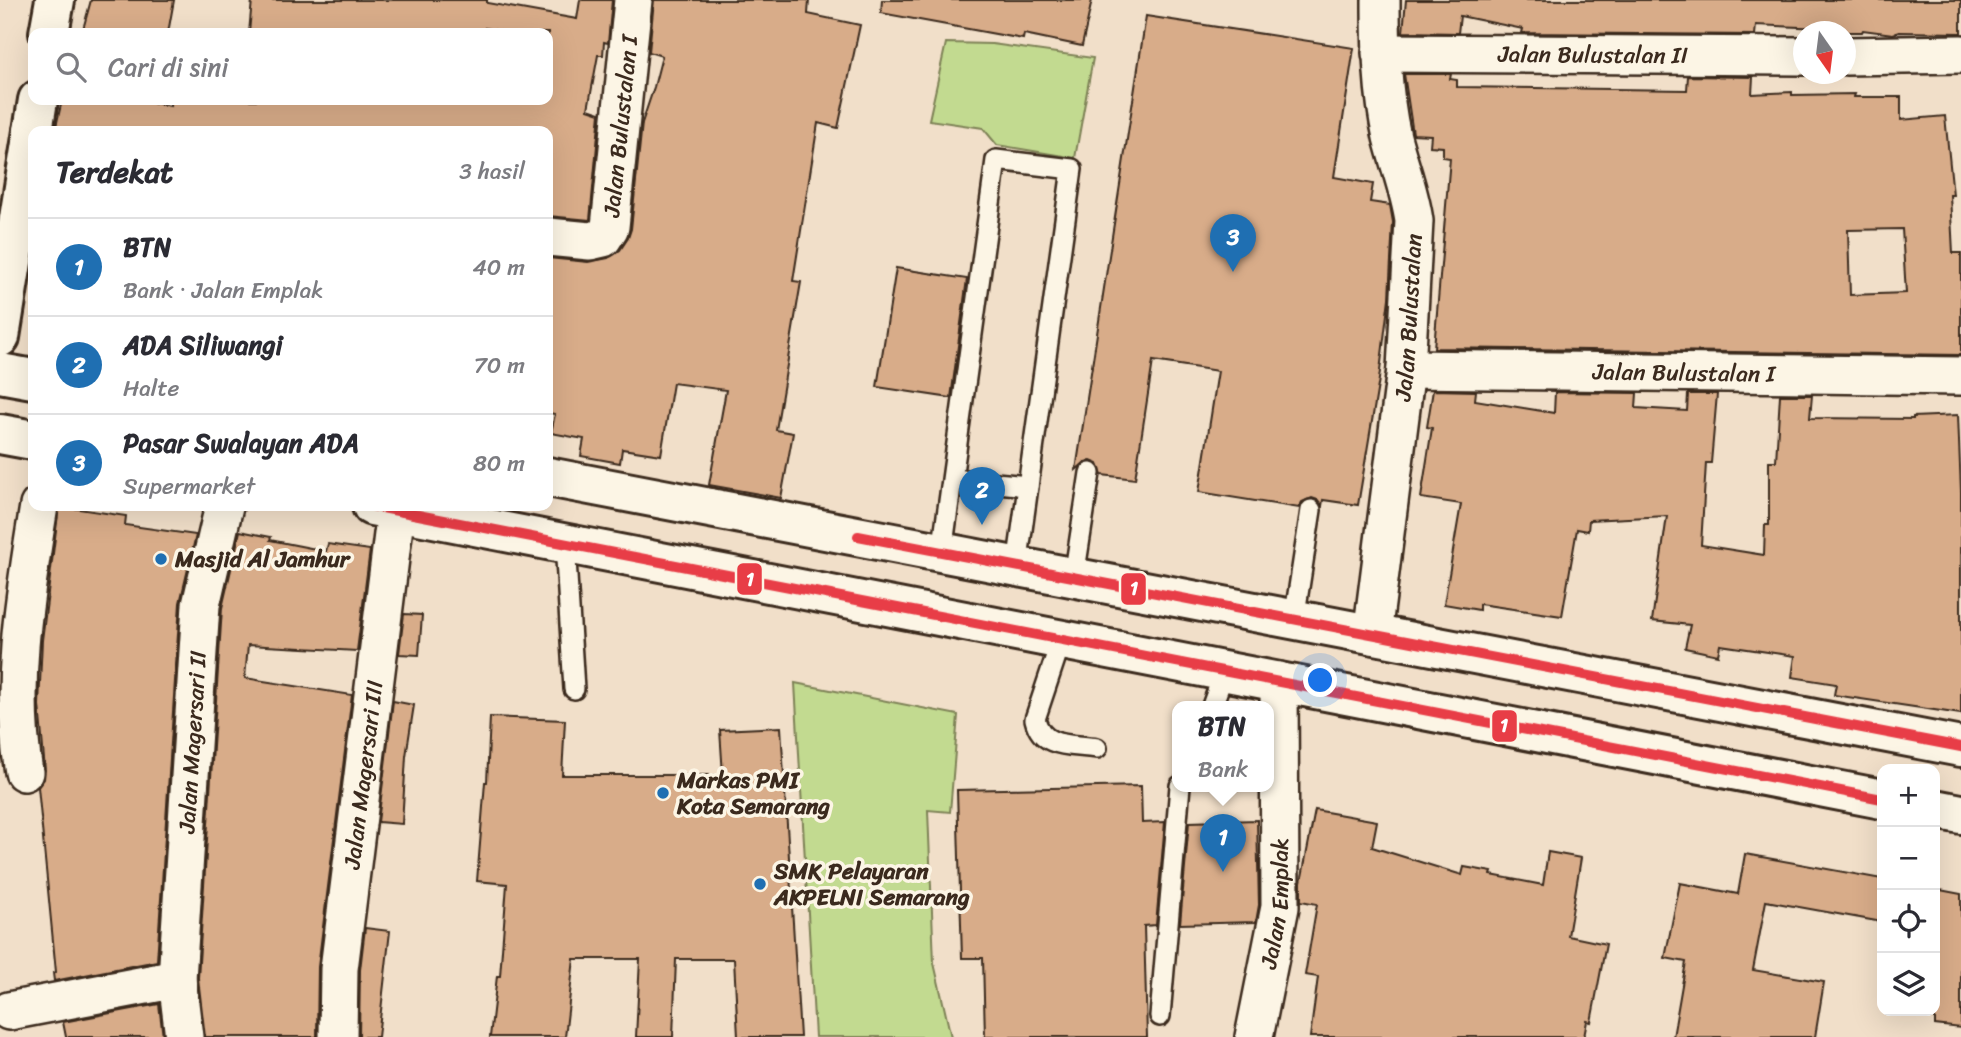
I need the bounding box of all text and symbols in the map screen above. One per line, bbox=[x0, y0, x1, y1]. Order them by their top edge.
north arrow bbox=[1793, 21, 1856, 84]
search box bbox=[28, 28, 553, 105]
street label: Jalan Bulustalan I bbox=[591, 31, 650, 220]
street label: Jalan Bulustalan II bbox=[1497, 33, 1688, 76]
text: Cari di sini bbox=[108, 44, 229, 90]
icon: search bbox=[52, 48, 90, 86]
text: Terdekat bbox=[56, 145, 173, 199]
text: 3 hasil bbox=[459, 151, 525, 192]
pin: 3 bbox=[1210, 214, 1256, 272]
text: BTN bbox=[123, 224, 172, 270]
street label: Jalan Bulustalan bbox=[1381, 232, 1434, 404]
text: 1 bbox=[74, 247, 84, 288]
text: 40 m bbox=[472, 247, 525, 288]
text: Bank · Jalan Emplak bbox=[123, 270, 324, 311]
text: ADA Siliwangi bbox=[123, 322, 283, 368]
text: 2 bbox=[72, 345, 86, 386]
text: 70 m bbox=[474, 345, 525, 386]
street label: Jalan Bulustalan I bbox=[1591, 351, 1777, 394]
text: Halte bbox=[123, 368, 179, 409]
text: Pasar Swalayan ADA bbox=[123, 420, 359, 466]
text: 3 bbox=[73, 443, 85, 484]
text: 80 m bbox=[473, 443, 525, 484]
text: Supermarket bbox=[123, 466, 255, 507]
pin: 2 bbox=[959, 467, 1005, 525]
place label: Masjid Al Jamhur bbox=[174, 539, 352, 580]
marker: Masjid Al Jamhur bbox=[153, 551, 169, 567]
line badge: 1 bbox=[736, 562, 763, 596]
text: 1 bbox=[746, 563, 754, 596]
line badge: 1 bbox=[1120, 572, 1147, 606]
text: 1 bbox=[1130, 572, 1138, 605]
street label: Jalan Magersari II bbox=[166, 649, 219, 836]
your location bbox=[1303, 663, 1337, 697]
street label: Jalan Magersari III bbox=[331, 678, 395, 872]
popup bbox=[1172, 701, 1274, 792]
text: BTN bbox=[1198, 703, 1246, 749]
line badge: 1 bbox=[1491, 709, 1518, 743]
text: 1 bbox=[1500, 709, 1508, 742]
text: Bank bbox=[1198, 749, 1248, 790]
place label: Markas PMI Kota Semarang bbox=[676, 760, 830, 827]
map controls bbox=[1877, 764, 1940, 1016]
button: + bbox=[1877, 764, 1940, 827]
marker: Markas PMI Kota Semarang bbox=[655, 785, 671, 801]
pin: 1 bbox=[1200, 814, 1246, 872]
button: − bbox=[1877, 827, 1940, 890]
street label: Jalan Emplak bbox=[1247, 838, 1301, 973]
place label: SMK Pelayaran AKPELNI Semarang bbox=[773, 851, 970, 918]
marker: SMK Pelayaran AKPELNI Semarang bbox=[752, 876, 768, 892]
button: locate bbox=[1877, 890, 1940, 953]
button: layers bbox=[1877, 953, 1940, 1016]

